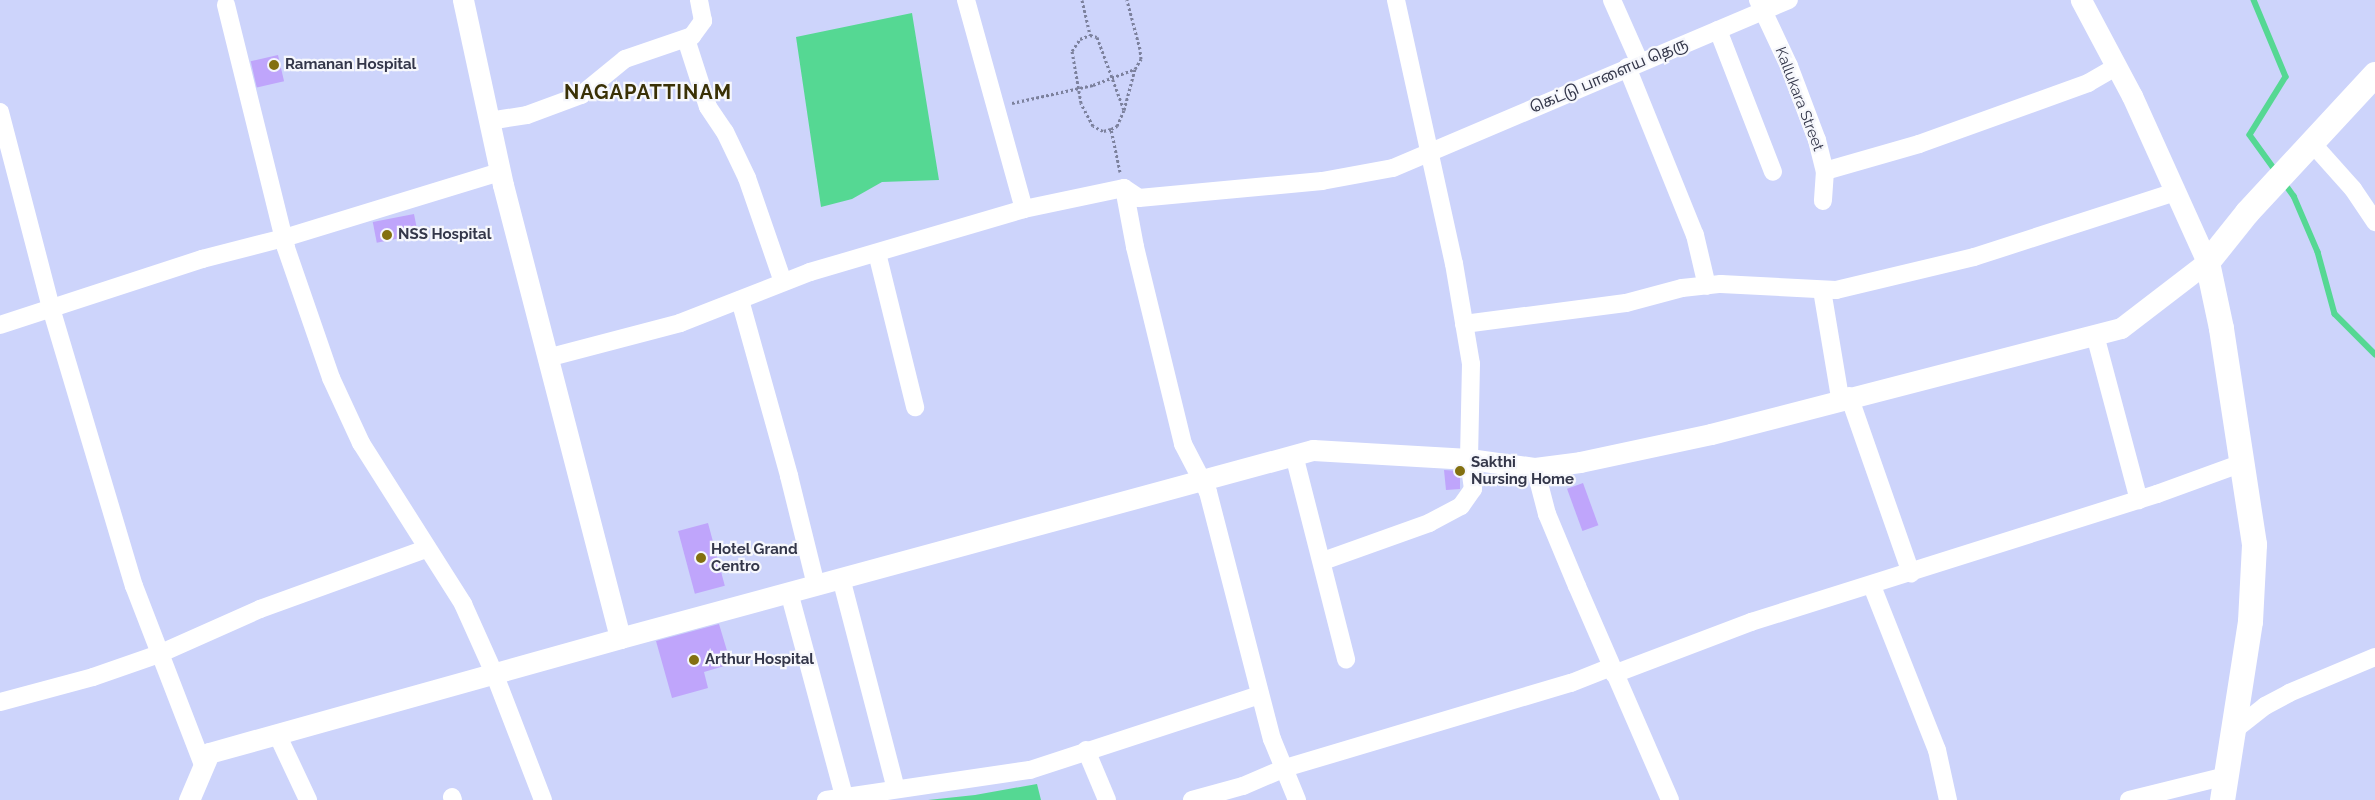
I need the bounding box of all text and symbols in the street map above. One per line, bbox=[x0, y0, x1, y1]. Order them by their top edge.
street label: கெட்டு பாளைய தெரு bbox=[1527, 35, 1691, 117]
street label: Kallukara Street bbox=[1771, 45, 1827, 153]
place label: Ramanan Hospital bbox=[285, 56, 416, 74]
marker: Ramanan Hospital bbox=[267, 58, 281, 72]
district label: NAGAPATTINAM bbox=[562, 80, 734, 104]
place label: NSS Hospital bbox=[398, 226, 491, 244]
marker: NSS Hospital bbox=[380, 228, 394, 242]
place label: Sakthi Nursing Home bbox=[1471, 453, 1574, 488]
marker: Sakthi Nursing Home bbox=[1453, 464, 1467, 478]
place label: Hotel Grand Centro bbox=[711, 540, 798, 575]
marker: Hotel Grand Centro bbox=[695, 552, 707, 564]
place label: Arthur Hospital bbox=[705, 651, 814, 669]
marker: Arthur Hospital bbox=[687, 653, 701, 667]

